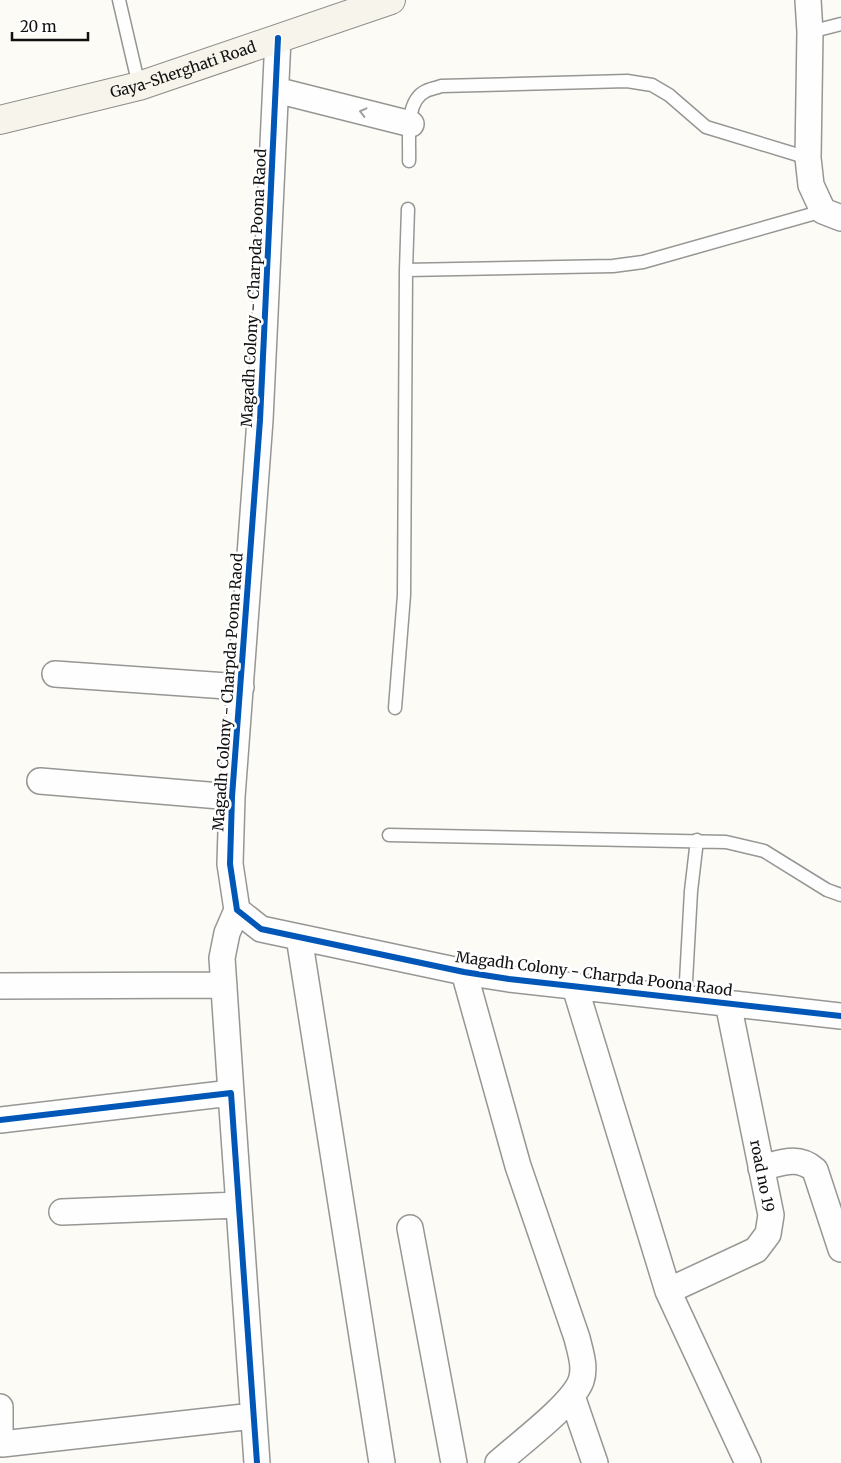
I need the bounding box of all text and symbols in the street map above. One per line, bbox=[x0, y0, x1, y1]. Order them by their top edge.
scale bar bbox=[12, 10, 89, 42]
text: 20 m bbox=[20, 17, 57, 36]
street label: Gaya-Sherghati Road bbox=[108, 37, 258, 102]
one-way arrow bbox=[360, 108, 368, 118]
street label: Magadh Colony - Charpda Poona Raod bbox=[237, 148, 270, 428]
street label: Magadh Colony - Charpda Poona Raod bbox=[208, 552, 247, 832]
street label: Magadh Colony - Charpda Poona Raod bbox=[455, 947, 734, 1000]
street label: road no 19 bbox=[746, 1138, 779, 1214]

